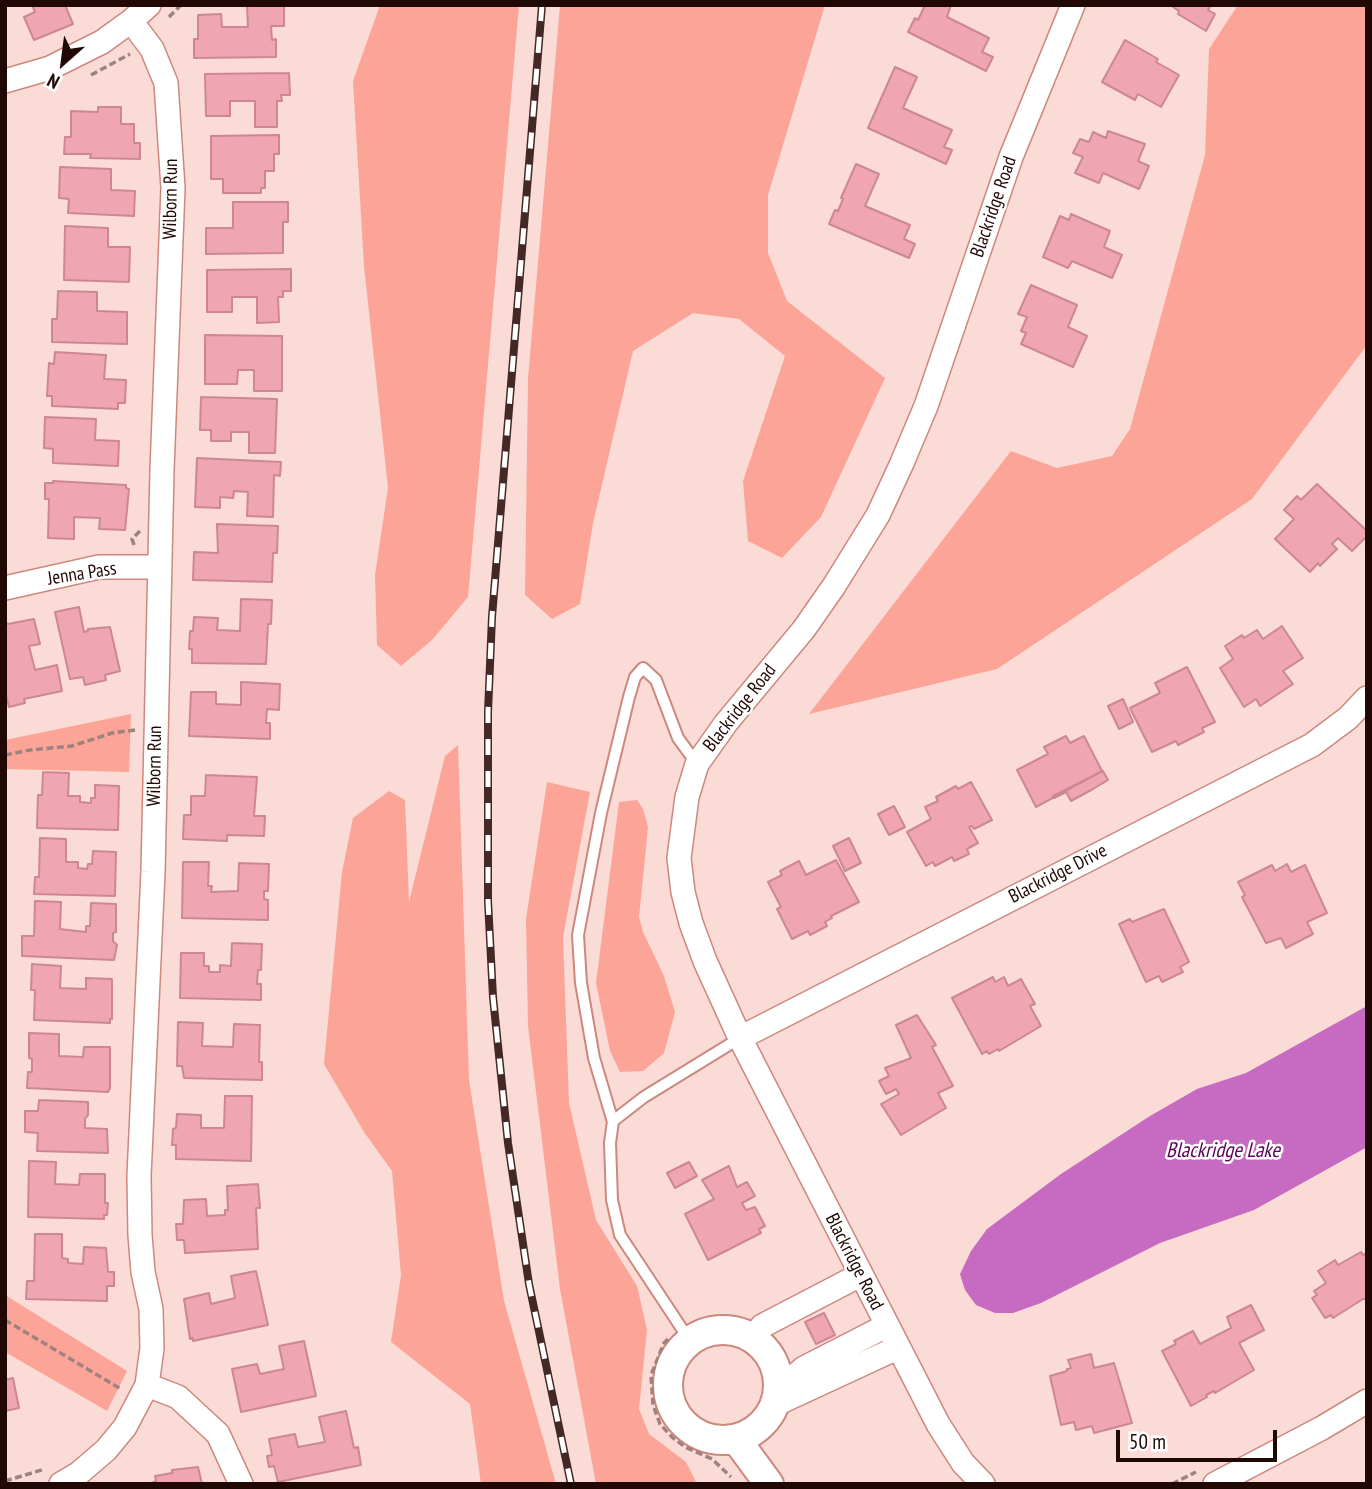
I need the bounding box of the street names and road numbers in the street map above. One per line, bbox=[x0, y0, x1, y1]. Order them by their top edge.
street label: Blackridge Road bbox=[966, 154, 1022, 260]
street label: Wilborn Run bbox=[159, 158, 183, 240]
street label: Jenna Pass bbox=[46, 557, 118, 591]
street label: Blackridge Road bbox=[699, 660, 781, 756]
street label: Wilborn Run bbox=[143, 725, 167, 807]
street label: Blackridge Drive bbox=[1005, 839, 1111, 909]
street label: Blackridge Road bbox=[820, 1210, 888, 1314]

